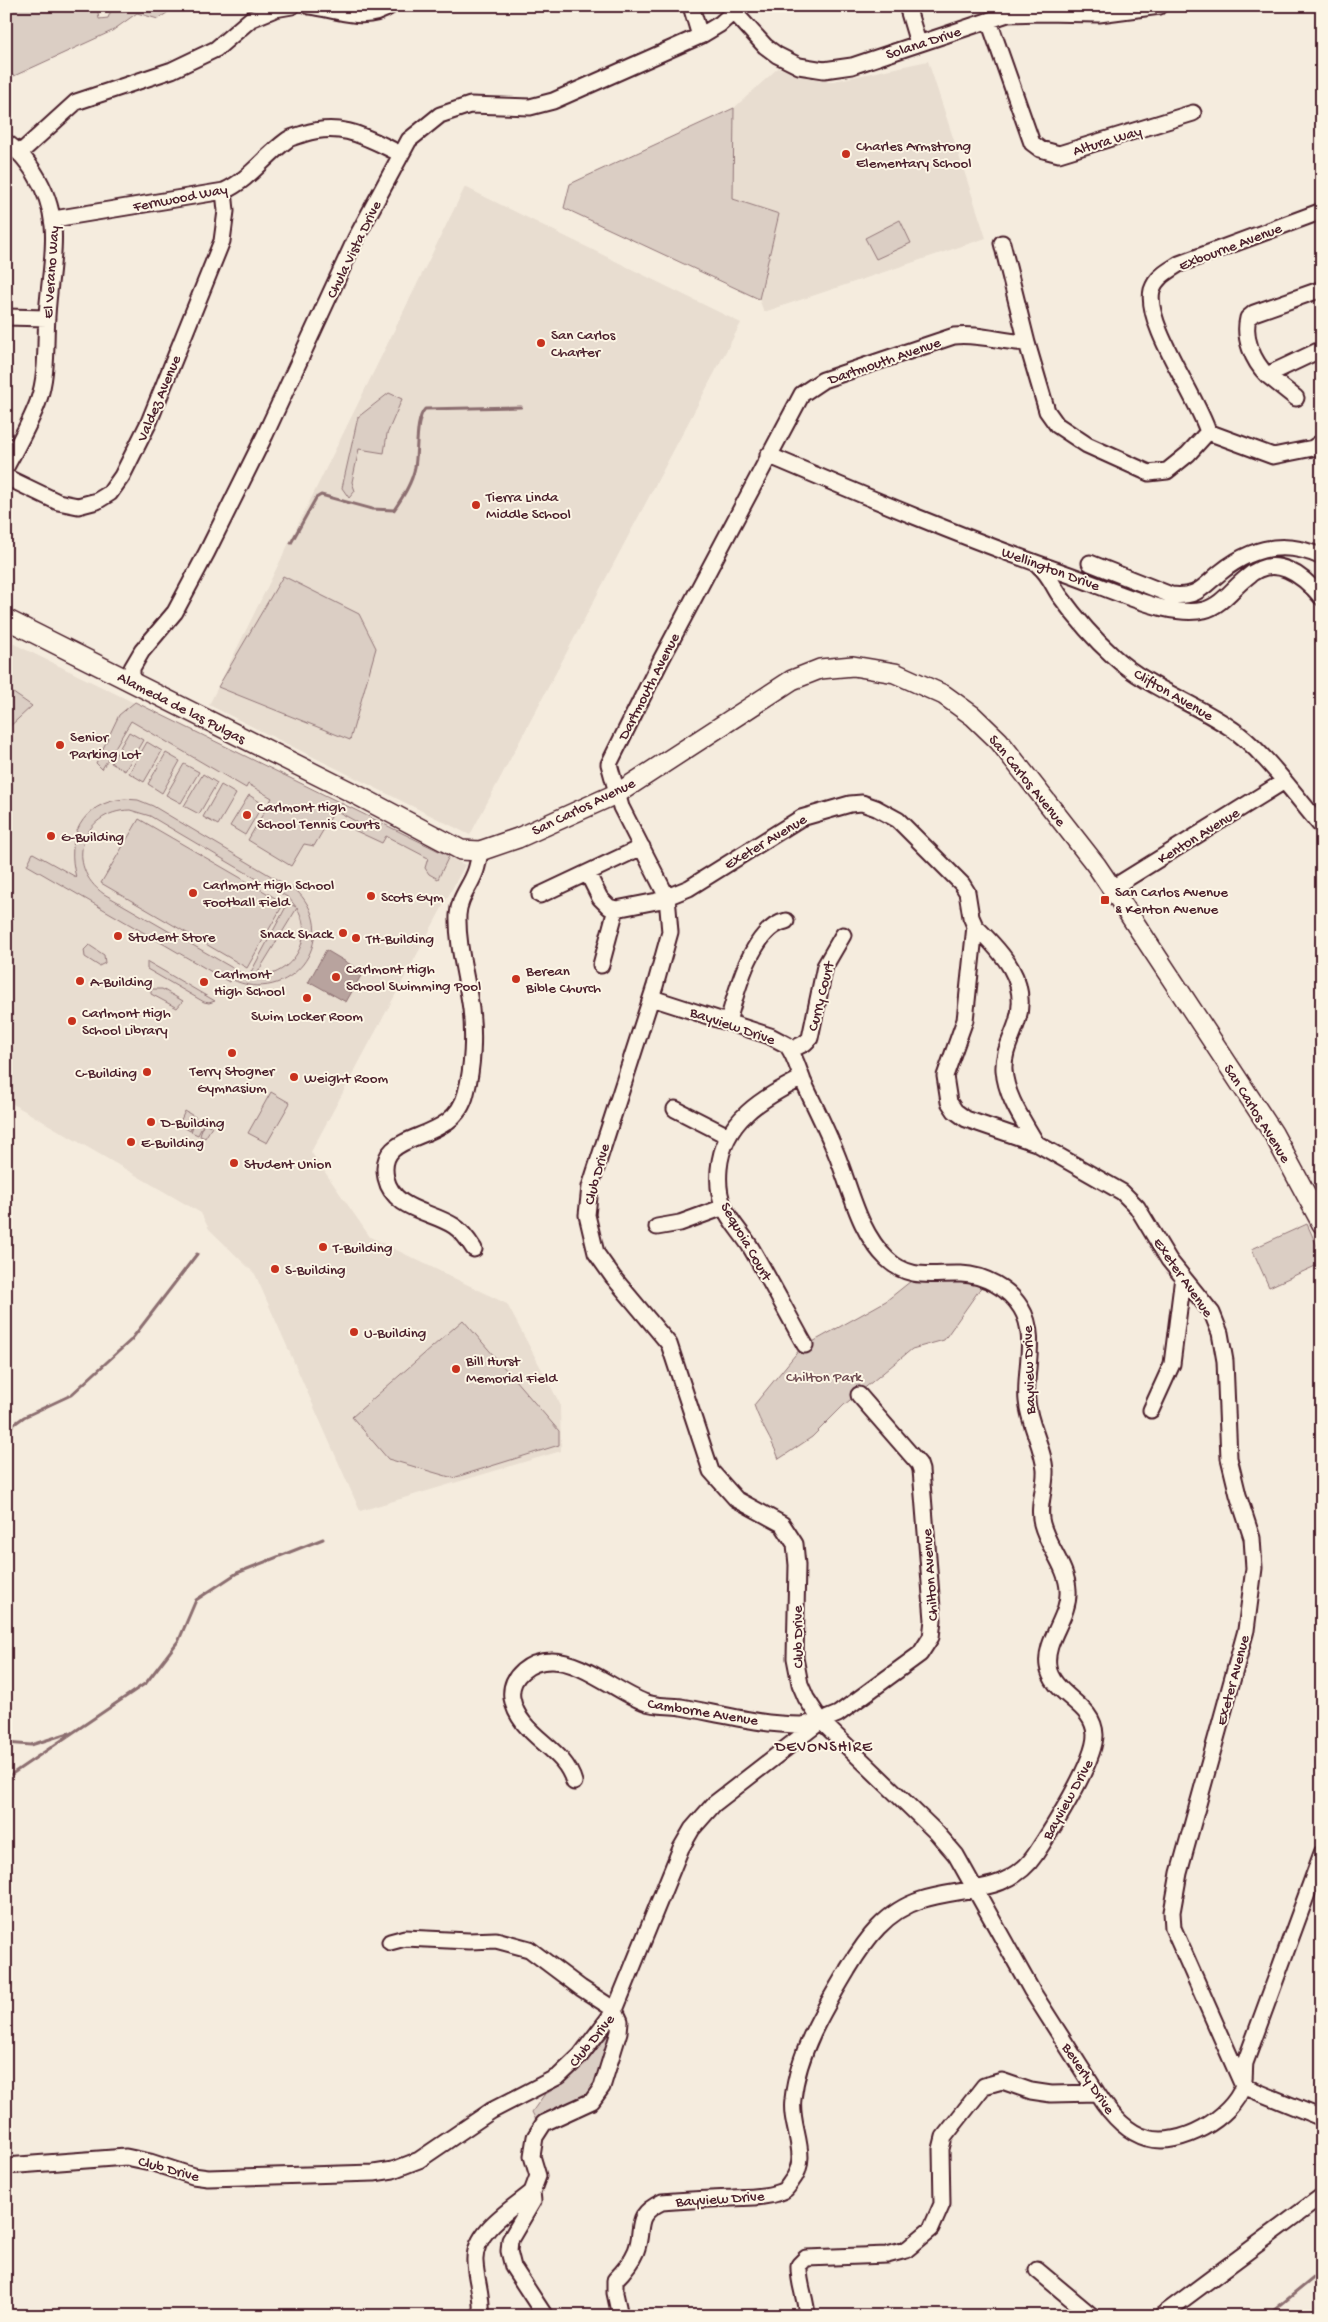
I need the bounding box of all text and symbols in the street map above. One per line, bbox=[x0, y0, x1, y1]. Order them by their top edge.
street label: Solana Drive bbox=[884, 23, 964, 65]
street label: Altura Way bbox=[1071, 123, 1145, 161]
place label: Charles Armstrong Elementary School bbox=[856, 138, 972, 173]
marker: Charles Armstrong Elementary School bbox=[840, 148, 852, 160]
street label: Fernwood Way bbox=[131, 181, 230, 217]
street label: Chula Vista Drive bbox=[323, 198, 386, 302]
street label: Exbourne Avenue bbox=[1177, 220, 1285, 276]
street label: El Verano Way bbox=[40, 225, 64, 319]
place label: San Carlos Charter bbox=[551, 327, 616, 362]
street label: Dartmouth Avenue bbox=[825, 334, 944, 390]
marker: San Carlos Charter bbox=[535, 337, 547, 349]
street label: Valdez Avenue bbox=[133, 353, 186, 445]
place label: Tierra Linda Middle School bbox=[485, 489, 571, 524]
marker: Tierra Linda Middle School bbox=[470, 499, 482, 511]
street label: Wellington Drive bbox=[999, 544, 1102, 596]
street label: Dartmouth Avenue bbox=[615, 630, 685, 744]
street label: Clifton Avenue bbox=[1130, 666, 1216, 726]
street label: Alameda de las Pulgas bbox=[114, 669, 249, 749]
place label: Senior Parking Lot bbox=[69, 729, 142, 764]
street label: San Carlos Avenue bbox=[984, 732, 1069, 831]
marker: Senior Parking Lot bbox=[54, 739, 66, 751]
street label: San Carlos Avenue bbox=[529, 775, 639, 841]
place label: Carlmont High School Tennis Courts bbox=[257, 799, 380, 834]
street label: Kenton Avenue bbox=[1155, 804, 1243, 869]
marker: Carlmont High School Tennis Courts bbox=[241, 809, 253, 821]
street label: Exeter Avenue bbox=[722, 811, 811, 874]
place label: G-Building bbox=[61, 829, 124, 847]
marker: G-Building bbox=[45, 830, 57, 842]
place label: Carlmont High School Football Field bbox=[202, 877, 334, 912]
place label: San Carlos Avenue & Kenton Avenue bbox=[1115, 884, 1228, 919]
marker: Carlmont High School Football Field bbox=[187, 887, 199, 899]
place label: Scots Gym bbox=[381, 889, 444, 907]
marker: Scots Gym bbox=[365, 890, 377, 902]
marker: San Carlos Avenue & Kenton Avenue bbox=[1099, 894, 1111, 906]
place label: Snack Shack bbox=[260, 926, 334, 944]
marker: Snack Shack bbox=[337, 927, 349, 939]
place label: Student Store bbox=[128, 929, 216, 947]
marker: Student Store bbox=[112, 930, 124, 942]
place label: TH-Building bbox=[365, 931, 434, 949]
marker: TH-Building bbox=[350, 932, 362, 944]
street label: Curry Court bbox=[805, 958, 840, 1033]
place label: Carlmont High School Swimming Pool bbox=[346, 961, 481, 996]
place label: Berean Bible Church bbox=[525, 963, 601, 998]
place label: Carlmont High School bbox=[214, 966, 285, 1001]
marker: Carlmont High School Swimming Pool bbox=[330, 971, 342, 983]
marker: Berean Bible Church bbox=[510, 973, 522, 985]
place label: A-Building bbox=[90, 974, 153, 992]
marker: A-Building bbox=[74, 975, 86, 987]
marker: Carlmont High School bbox=[198, 976, 210, 988]
marker: Swim Locker Room bbox=[301, 992, 313, 1004]
street label: Bayview Drive bbox=[686, 1004, 778, 1050]
place label: Carlmont High School Library bbox=[82, 1005, 171, 1040]
place label: Swim Locker Room bbox=[251, 1008, 363, 1026]
marker: Carlmont High School Library bbox=[66, 1015, 78, 1027]
marker: Terry Stogner Gymnasium bbox=[226, 1047, 238, 1059]
street label: San Carlos Avenue bbox=[1219, 1061, 1294, 1167]
place label: Terry Stogner Gymnasium bbox=[189, 1063, 276, 1098]
place label: C-Building bbox=[75, 1065, 137, 1083]
marker: C-Building bbox=[141, 1066, 153, 1078]
place label: Weight Room bbox=[304, 1070, 388, 1088]
marker: Weight Room bbox=[288, 1071, 300, 1083]
place label: D-Building bbox=[160, 1115, 224, 1133]
marker: D-Building bbox=[145, 1116, 157, 1128]
place label: E-Building bbox=[141, 1135, 204, 1153]
marker: E-Building bbox=[125, 1136, 137, 1148]
street label: Club Drive bbox=[581, 1142, 615, 1207]
place label: Student Union bbox=[244, 1156, 331, 1174]
marker: Student Union bbox=[228, 1157, 240, 1169]
street label: Sequoia Court bbox=[715, 1199, 776, 1286]
street label: Exeter Avenue bbox=[1148, 1235, 1216, 1322]
place label: T-Building bbox=[332, 1240, 392, 1258]
marker: T-Building bbox=[317, 1241, 329, 1253]
place label: S-Building bbox=[285, 1262, 346, 1280]
marker: S-Building bbox=[269, 1263, 281, 1275]
place label: U-Building bbox=[364, 1325, 426, 1343]
street label: Bayview Drive bbox=[1019, 1325, 1041, 1416]
marker: U-Building bbox=[348, 1326, 360, 1338]
place label: Bill Hurst Memorial Field bbox=[465, 1353, 558, 1388]
marker: Bill Hurst Memorial Field bbox=[450, 1363, 462, 1375]
park label: Chilton Park bbox=[786, 1369, 863, 1387]
street label: Chilton Avenue bbox=[919, 1528, 943, 1622]
street label: Club Drive bbox=[789, 1605, 809, 1668]
street label: Exeter Avenue bbox=[1213, 1633, 1255, 1728]
street label: Camborne Avenue bbox=[646, 1695, 759, 1731]
district label: DEVONSHIRE bbox=[774, 1739, 873, 1758]
street label: Bayview Drive bbox=[1039, 1757, 1098, 1844]
street label: Club Drive bbox=[566, 2011, 619, 2071]
street label: Beverly Drive bbox=[1056, 2039, 1118, 2118]
street label: Club Drive bbox=[136, 2153, 201, 2187]
street label: Bayview Drive bbox=[674, 2188, 765, 2212]

